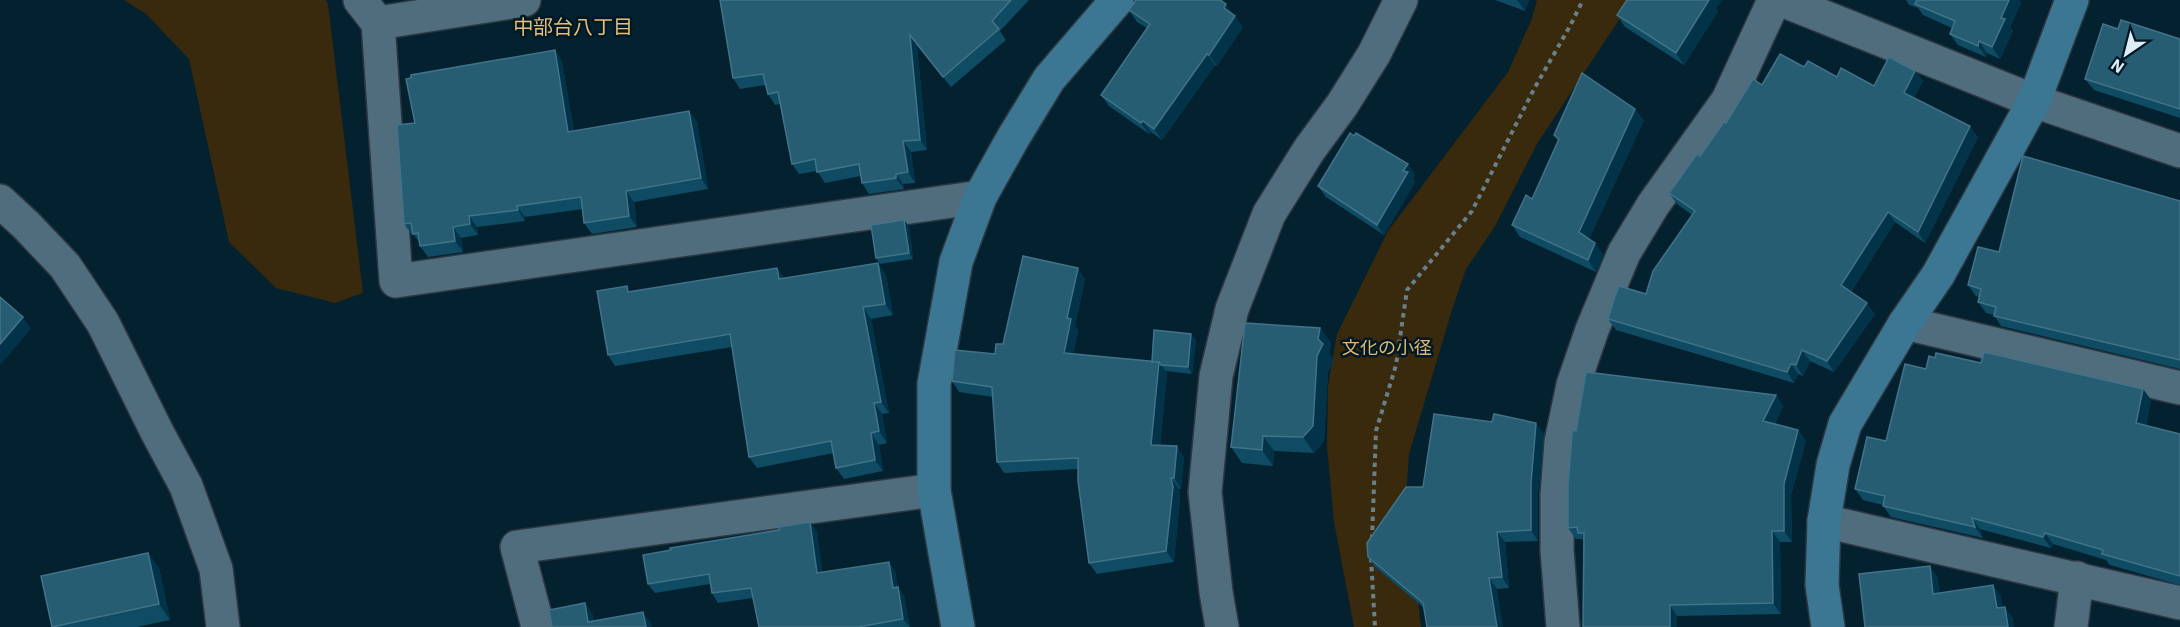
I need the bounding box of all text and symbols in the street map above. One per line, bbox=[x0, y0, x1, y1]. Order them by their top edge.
district label: 中部台八丁目 bbox=[513, 13, 633, 40]
north arrow bbox=[2096, 24, 2156, 84]
text: N bbox=[2107, 55, 2128, 78]
park label: 文化の小径 bbox=[1342, 336, 1432, 359]

